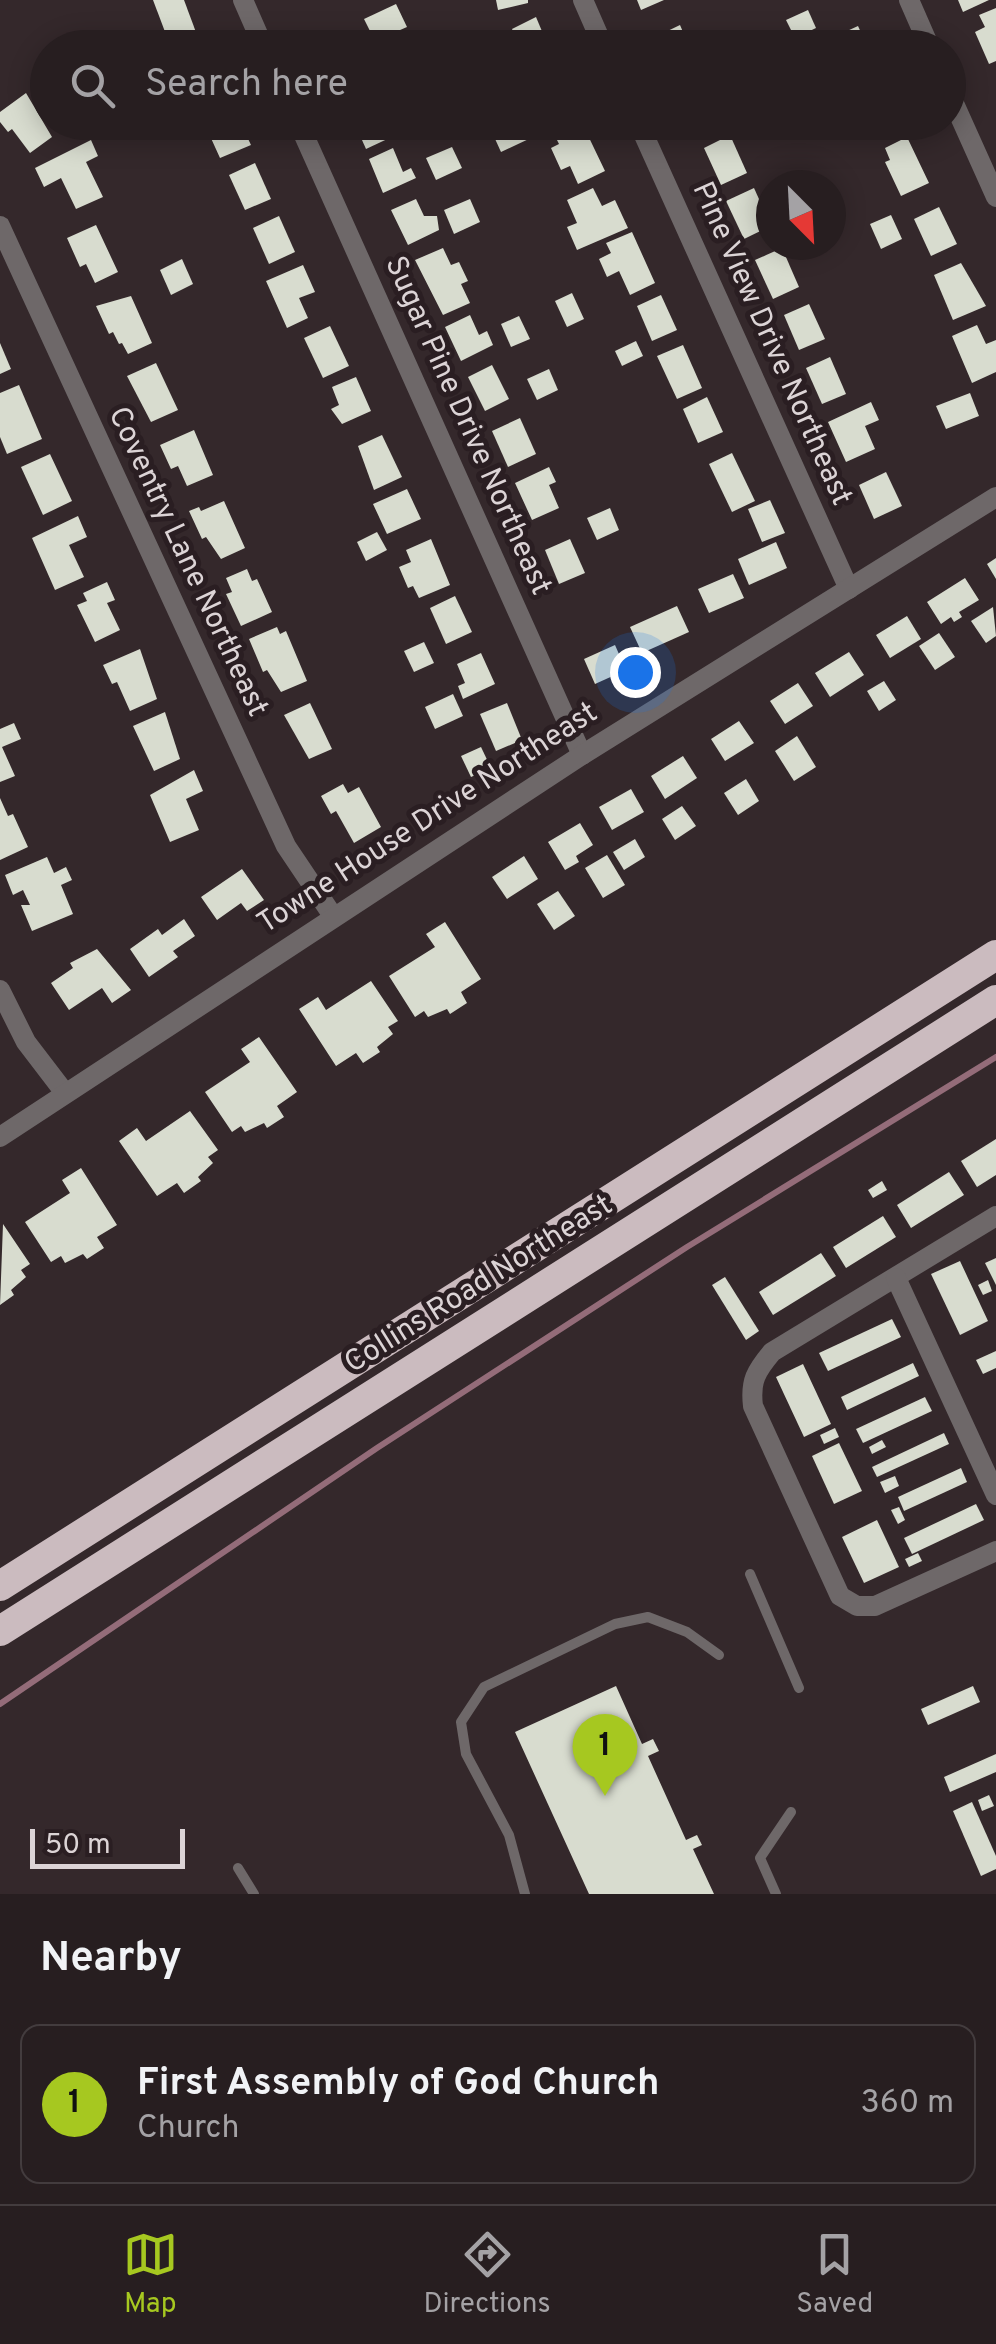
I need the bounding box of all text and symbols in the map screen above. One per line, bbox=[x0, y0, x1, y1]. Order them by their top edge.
search box bbox=[30, 30, 966, 140]
icon: search bbox=[65, 58, 120, 113]
text: Search here bbox=[145, 61, 348, 110]
north arrow bbox=[756, 170, 846, 260]
street label: Pine View Drive Northeast bbox=[683, 176, 859, 512]
street label: Sugar Pine Drive Northeast bbox=[375, 251, 559, 601]
street label: Coventry Lane Northeast bbox=[99, 401, 275, 723]
your location bbox=[610, 647, 661, 698]
street label: Towne House Drive Northeast bbox=[251, 695, 605, 943]
street label: Collins Road Northeast bbox=[338, 1187, 620, 1383]
pin: 1 bbox=[572, 1714, 638, 1796]
scale bar bbox=[30, 1824, 185, 1868]
text: 50 m bbox=[45, 1828, 111, 1864]
text: Nearby bbox=[40, 1933, 182, 1986]
text: First Assembly of God Church bbox=[137, 2060, 659, 2109]
text: 1 bbox=[68, 2084, 81, 2124]
text: 360 m bbox=[860, 2084, 954, 2124]
text: Church bbox=[137, 2109, 240, 2149]
tab: Map bbox=[123, 2227, 178, 2323]
tab: Directions bbox=[423, 2227, 551, 2323]
tab: Saved bbox=[796, 2227, 873, 2323]

